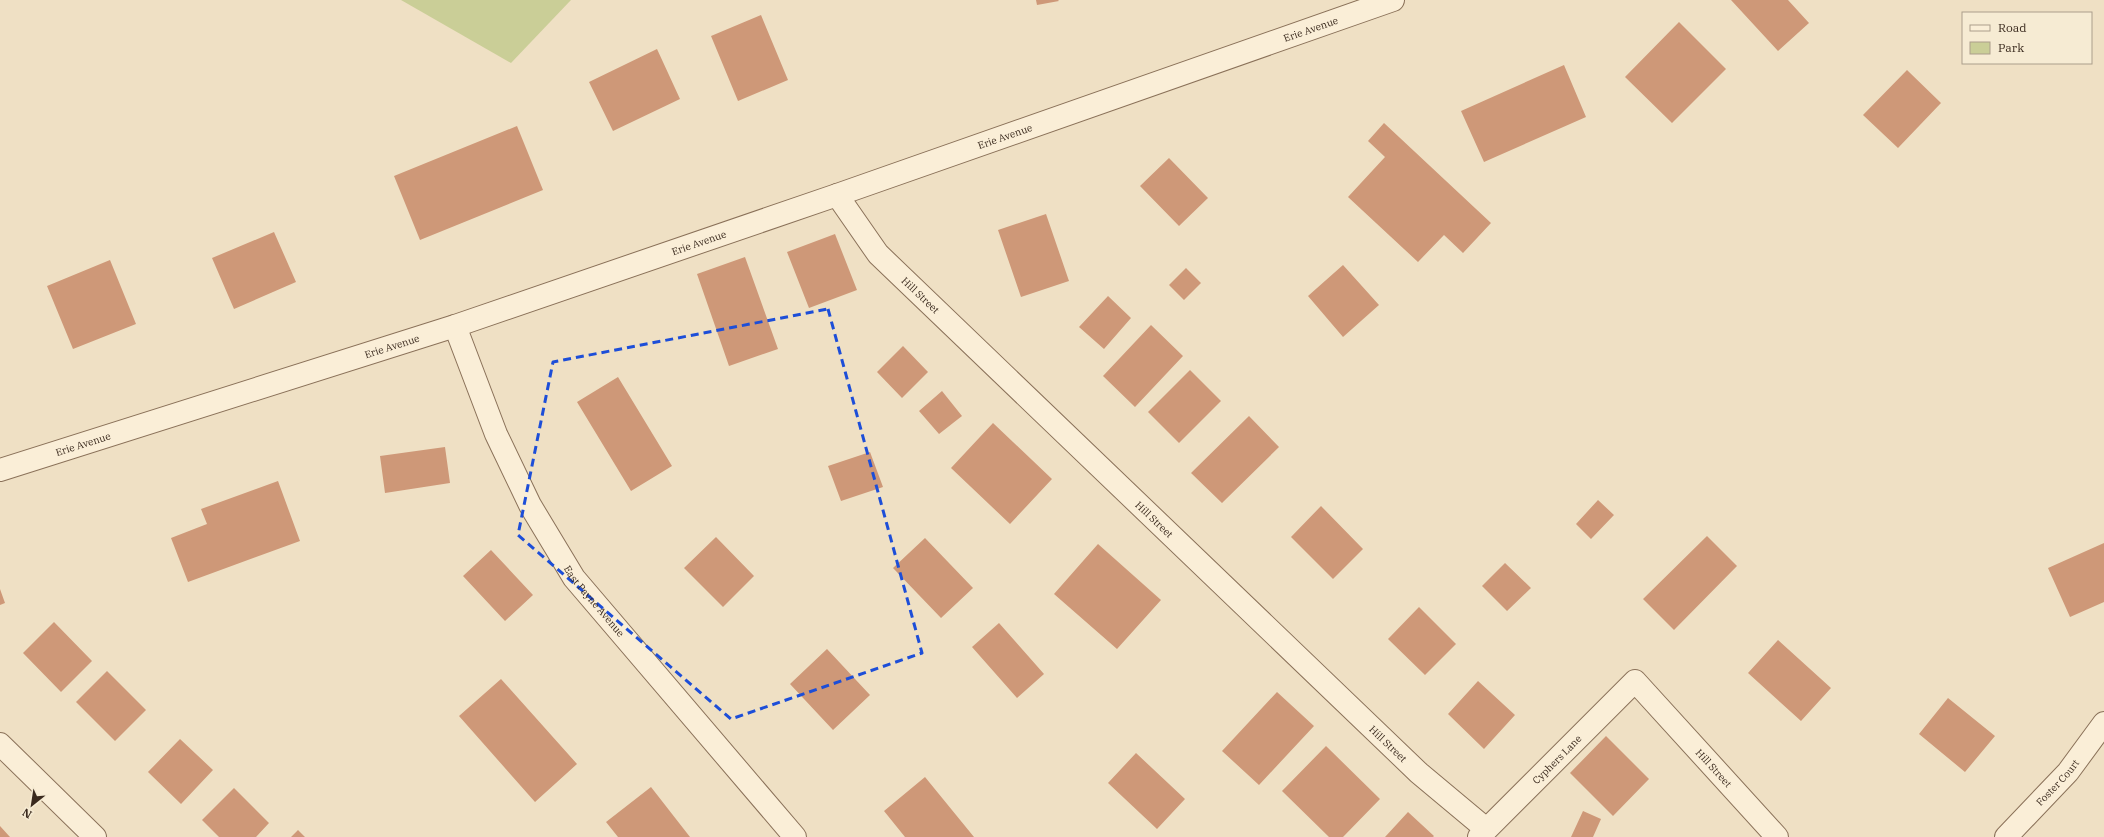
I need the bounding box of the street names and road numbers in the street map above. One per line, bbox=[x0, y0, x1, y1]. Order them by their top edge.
street label: Erie Avenue bbox=[1282, 14, 1340, 45]
street label: Erie Avenue bbox=[976, 121, 1034, 152]
street label: Erie Avenue bbox=[670, 227, 728, 258]
street label: Hill Street bbox=[899, 274, 942, 317]
street label: Erie Avenue bbox=[363, 332, 421, 361]
street label: Erie Avenue bbox=[54, 429, 112, 459]
street label: Hill Street bbox=[1133, 498, 1176, 541]
street label: East Payne Avenue bbox=[561, 563, 627, 640]
street label: Hill Street bbox=[1366, 723, 1410, 765]
street label: Cyphers Lane bbox=[1530, 732, 1585, 787]
street label: Hill Street bbox=[1693, 746, 1735, 790]
street label: Foster Court bbox=[2033, 757, 2082, 809]

